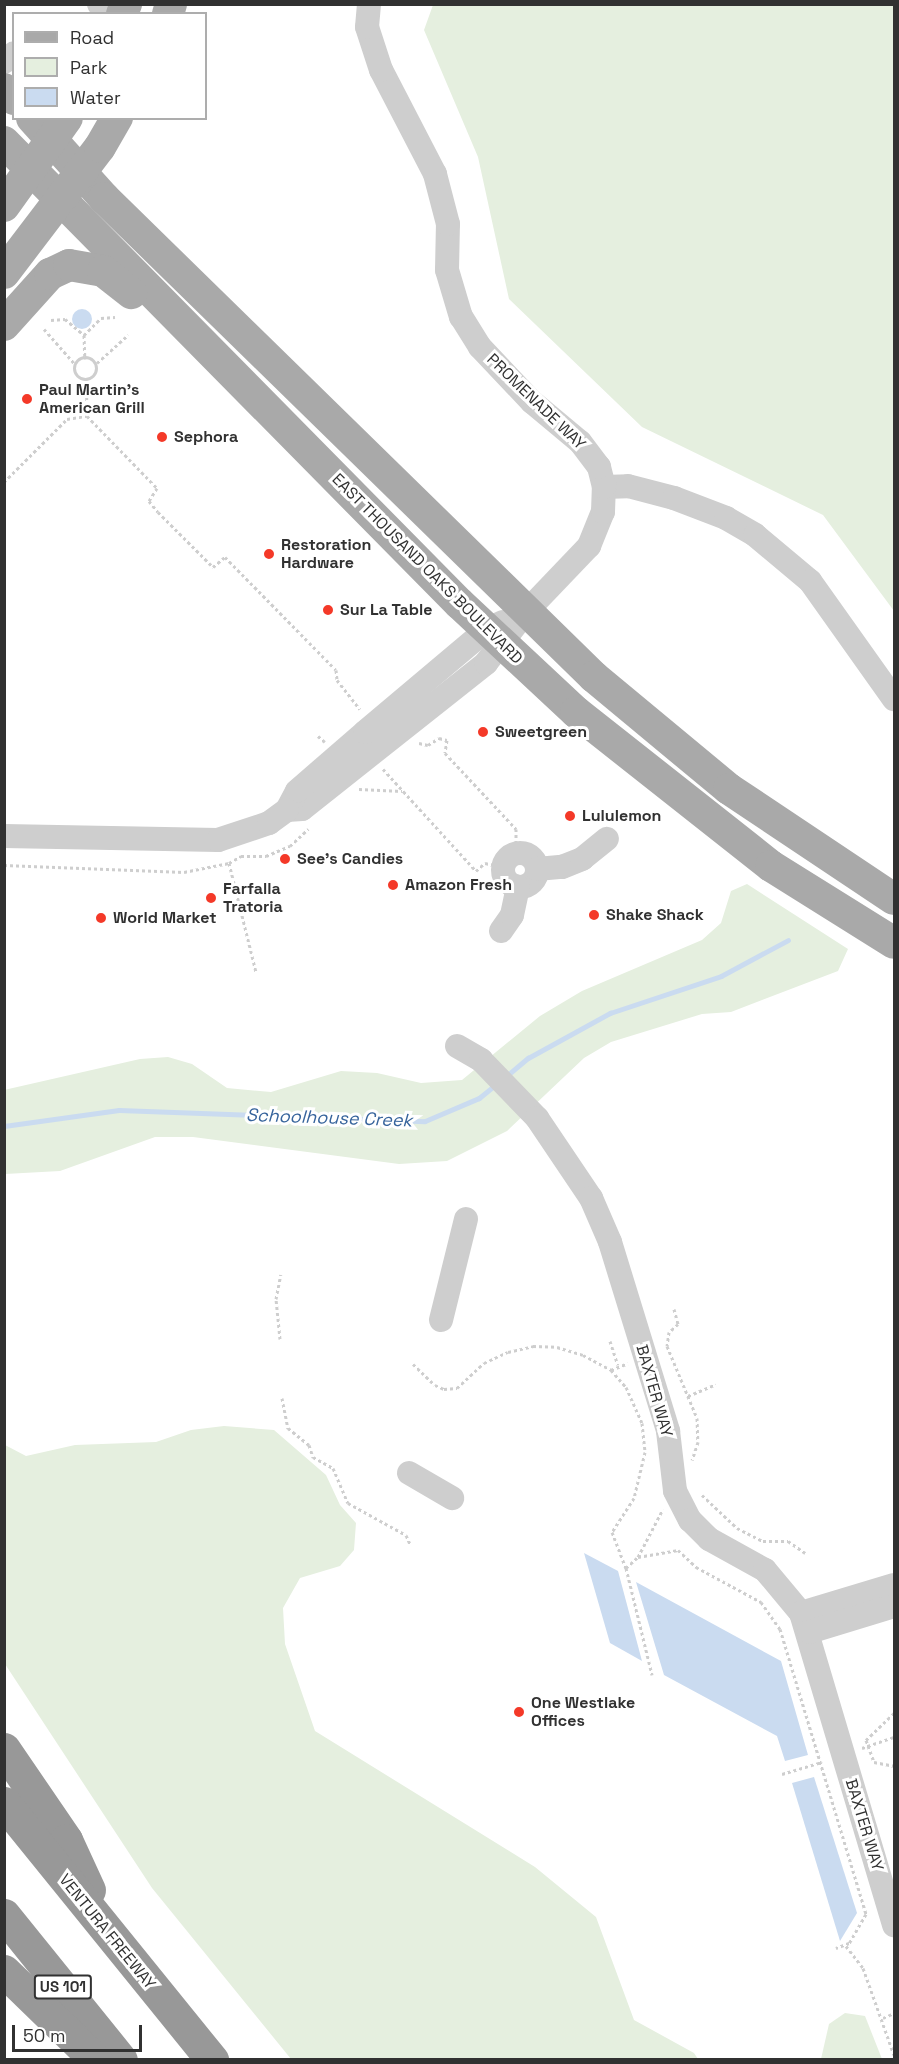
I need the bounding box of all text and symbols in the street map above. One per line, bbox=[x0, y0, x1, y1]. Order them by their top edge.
legend bbox=[12, 12, 207, 120]
text: Road bbox=[70, 26, 114, 49]
text: Park bbox=[70, 56, 107, 79]
text: Water bbox=[70, 86, 121, 109]
street label: PROMENADE WAY bbox=[483, 350, 589, 454]
place label: Paul Martin's American Grill bbox=[39, 380, 145, 418]
marker: Paul Martin's American Grill bbox=[20, 392, 34, 406]
place label: Sephora bbox=[174, 427, 238, 447]
marker: Sephora bbox=[155, 430, 169, 444]
street label: EAST THOUSAND OAKS BOULEVARD bbox=[328, 470, 526, 668]
place label: Restoration Hardware bbox=[281, 535, 371, 573]
marker: Restoration Hardware bbox=[262, 547, 276, 561]
place label: Sur La Table bbox=[340, 600, 433, 620]
marker: Sur La Table bbox=[321, 603, 335, 617]
place label: Sweetgreen bbox=[495, 722, 587, 742]
marker: Sweetgreen bbox=[476, 725, 490, 739]
place label: Lululemon bbox=[582, 806, 661, 826]
marker: Lululemon bbox=[563, 809, 577, 823]
place label: See's Candies bbox=[297, 849, 403, 869]
marker: See's Candies bbox=[278, 852, 292, 866]
place label: Amazon Fresh bbox=[405, 875, 512, 895]
marker: Amazon Fresh bbox=[386, 878, 400, 892]
place label: Farfalla Tratoria bbox=[223, 879, 283, 917]
marker: Farfalla Tratoria bbox=[204, 891, 218, 905]
place label: Shake Shack bbox=[606, 905, 704, 925]
place label: World Market bbox=[113, 908, 216, 928]
marker: Shake Shack bbox=[587, 908, 601, 922]
marker: World Market bbox=[94, 911, 108, 925]
water label: Schoolhouse Creek bbox=[245, 1104, 413, 1132]
street label: BAXTER WAY bbox=[632, 1342, 676, 1440]
place label: One Westlake Offices bbox=[531, 1693, 635, 1731]
marker: One Westlake Offices bbox=[512, 1705, 526, 1719]
street label: BAXTER WAY bbox=[841, 1776, 887, 1874]
street label: VENTURA FREEWAY bbox=[55, 1870, 159, 1994]
road number: US 101 bbox=[33, 1975, 93, 1999]
scale bar bbox=[15, 2013, 146, 2051]
text: 50 m bbox=[23, 2024, 65, 2047]

